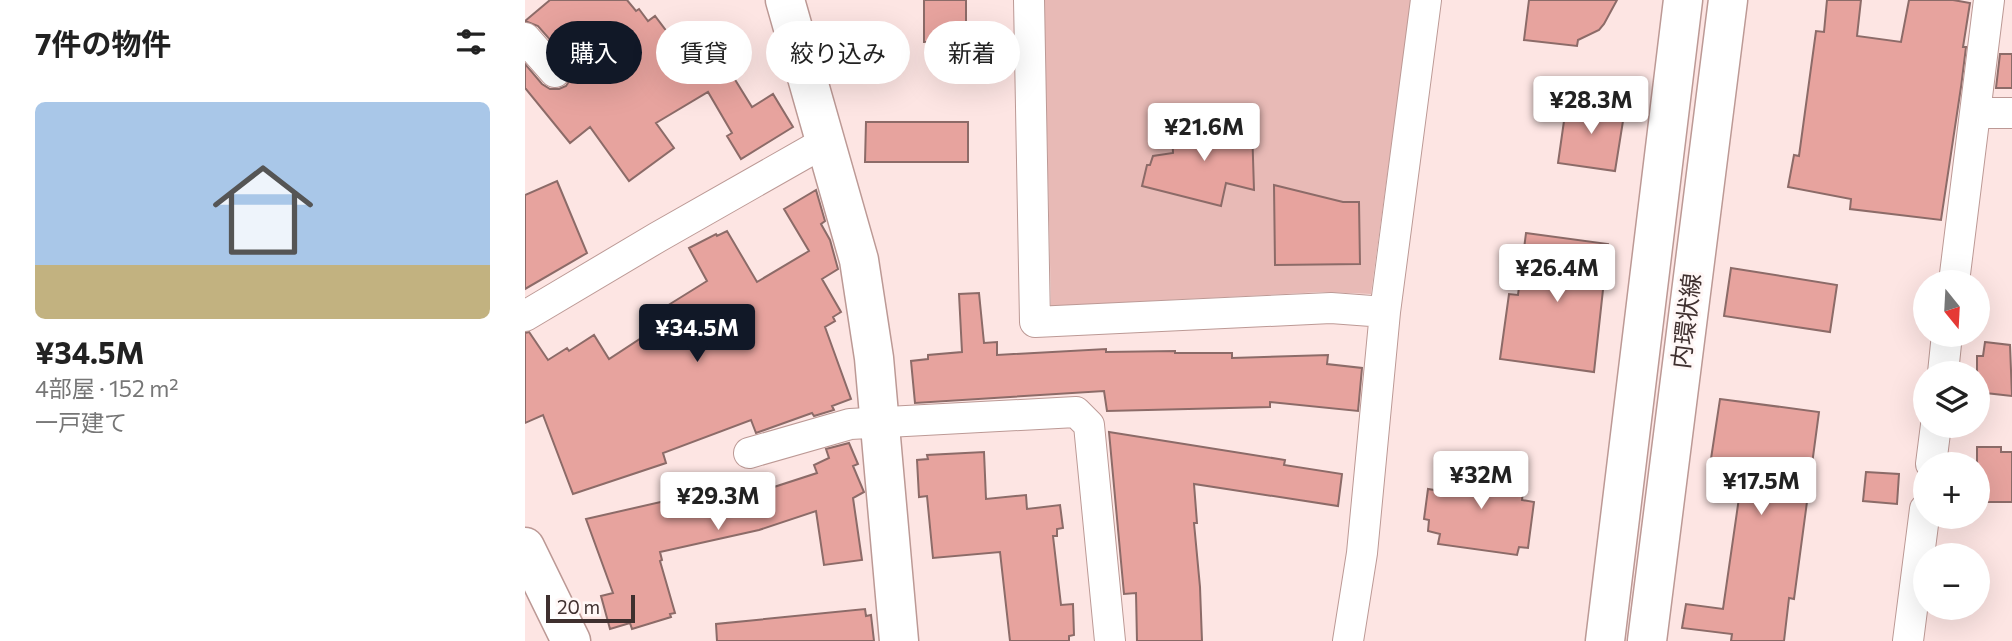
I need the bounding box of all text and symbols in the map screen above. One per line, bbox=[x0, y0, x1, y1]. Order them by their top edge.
chip: 購入 bbox=[546, 21, 642, 84]
chip: 賃貸 bbox=[656, 21, 752, 84]
chip: 絞り込み bbox=[766, 21, 910, 84]
chip: 新着 bbox=[924, 21, 1020, 84]
icon: filters bbox=[452, 23, 490, 61]
text: 7件の物件 bbox=[35, 24, 172, 61]
pin: ¥28.3M bbox=[1534, 76, 1648, 136]
text: ¥28.3M bbox=[1549, 85, 1633, 113]
pin: ¥21.6M bbox=[1147, 104, 1261, 163]
text: ¥21.6M bbox=[1164, 112, 1244, 140]
icon: home bbox=[200, 147, 326, 273]
pin: ¥26.4M bbox=[1500, 244, 1614, 304]
text: ¥26.4M bbox=[1515, 253, 1599, 281]
north arrow bbox=[1913, 270, 1990, 346]
map controls bbox=[1913, 270, 1990, 620]
street label: 内環状線 bbox=[1665, 271, 1706, 370]
pin: ¥34.5M bbox=[640, 304, 754, 364]
text: ¥34.5M bbox=[655, 313, 739, 341]
text: ¥34.5M bbox=[35, 333, 144, 370]
button: layers bbox=[1913, 361, 1990, 438]
text: 4部屋 · 152 m² bbox=[35, 374, 179, 402]
text: 一戸建て bbox=[35, 408, 127, 436]
pin: ¥32M bbox=[1440, 452, 1522, 511]
button: + bbox=[1913, 452, 1990, 529]
pin: ¥17.5M bbox=[1704, 458, 1818, 517]
text: ¥32M bbox=[1449, 460, 1513, 488]
text: ¥17.5M bbox=[1722, 466, 1800, 494]
pin: ¥29.3M bbox=[661, 472, 775, 532]
text: ¥29.3M bbox=[676, 481, 760, 509]
button: − bbox=[1913, 543, 1990, 620]
scale bar bbox=[546, 592, 635, 624]
text: 20 m bbox=[557, 595, 600, 618]

